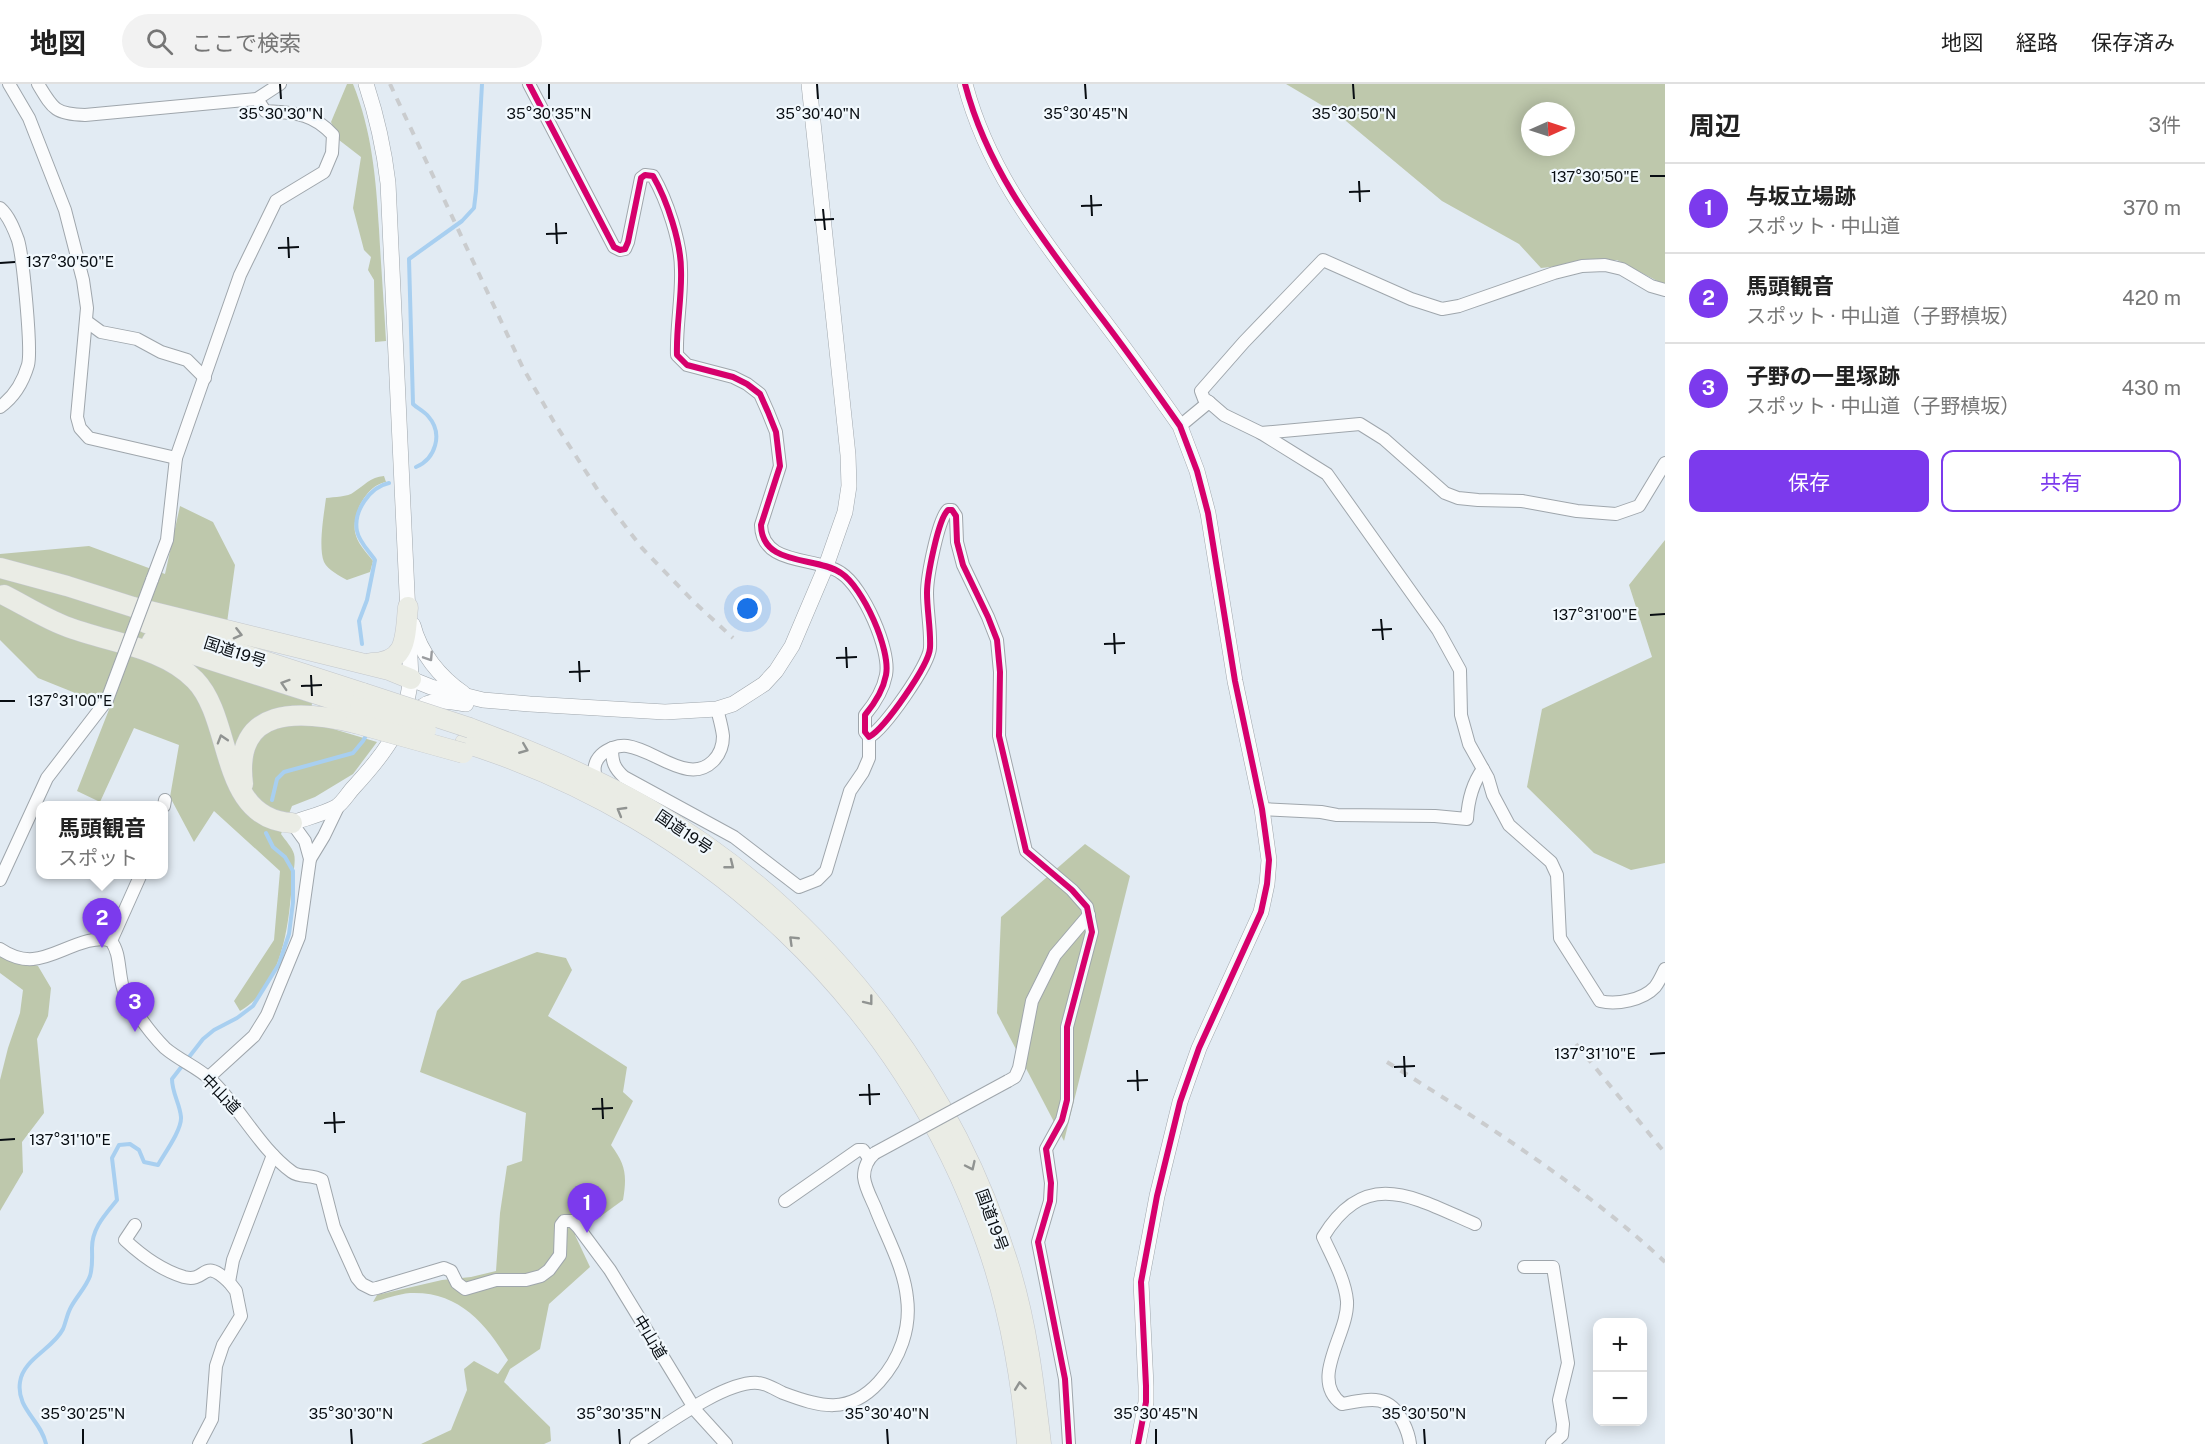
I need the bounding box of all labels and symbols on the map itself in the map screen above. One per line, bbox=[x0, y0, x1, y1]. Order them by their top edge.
north arrow bbox=[1521, 102, 1575, 156]
text: 35°30'30"N bbox=[239, 105, 323, 122]
text: 35°30'35"N bbox=[506, 105, 592, 122]
text: 35°30'40"N bbox=[776, 105, 860, 122]
text: 35°30'45"N bbox=[1044, 105, 1128, 122]
text: 35°30'50"N bbox=[1312, 105, 1396, 122]
text: 137°30'50"E bbox=[1551, 168, 1639, 185]
text: 137°30'50"E bbox=[26, 253, 114, 270]
your location bbox=[733, 594, 762, 623]
text: 137°31'00"E bbox=[1553, 606, 1637, 623]
one-way arrow bbox=[233, 627, 243, 640]
street label: 国道19号 bbox=[201, 633, 269, 671]
one-way arrow bbox=[422, 650, 433, 661]
one-way arrow bbox=[280, 679, 291, 691]
text: 137°31'00"E bbox=[28, 692, 112, 709]
one-way arrow bbox=[216, 734, 229, 745]
one-way arrow bbox=[518, 742, 529, 754]
street label: 国道19号 bbox=[652, 806, 716, 858]
one-way arrow bbox=[617, 807, 627, 818]
one-way arrow bbox=[723, 857, 734, 868]
pin: 2 bbox=[82, 898, 122, 948]
one-way arrow bbox=[790, 936, 801, 947]
pin: 3 bbox=[116, 982, 154, 1032]
one-way arrow bbox=[861, 994, 872, 1005]
text: 137°31'10"E bbox=[1554, 1045, 1636, 1062]
street label: 中山道 bbox=[197, 1070, 245, 1118]
text: 137°31'10"E bbox=[29, 1131, 111, 1148]
one-way arrow bbox=[964, 1160, 975, 1171]
pin: 1 bbox=[568, 1184, 606, 1233]
street label: 国道19号 bbox=[972, 1186, 1012, 1254]
street label: 中山道 bbox=[629, 1312, 671, 1362]
one-way arrow bbox=[1014, 1381, 1026, 1391]
text: 35°30'25"N bbox=[41, 1405, 125, 1422]
text: 35°30'30"N bbox=[309, 1405, 393, 1422]
text: 35°30'35"N bbox=[576, 1405, 662, 1422]
text: 35°30'40"N bbox=[845, 1405, 929, 1422]
text: 35°30'45"N bbox=[1114, 1405, 1198, 1422]
text: 35°30'50"N bbox=[1382, 1405, 1466, 1422]

